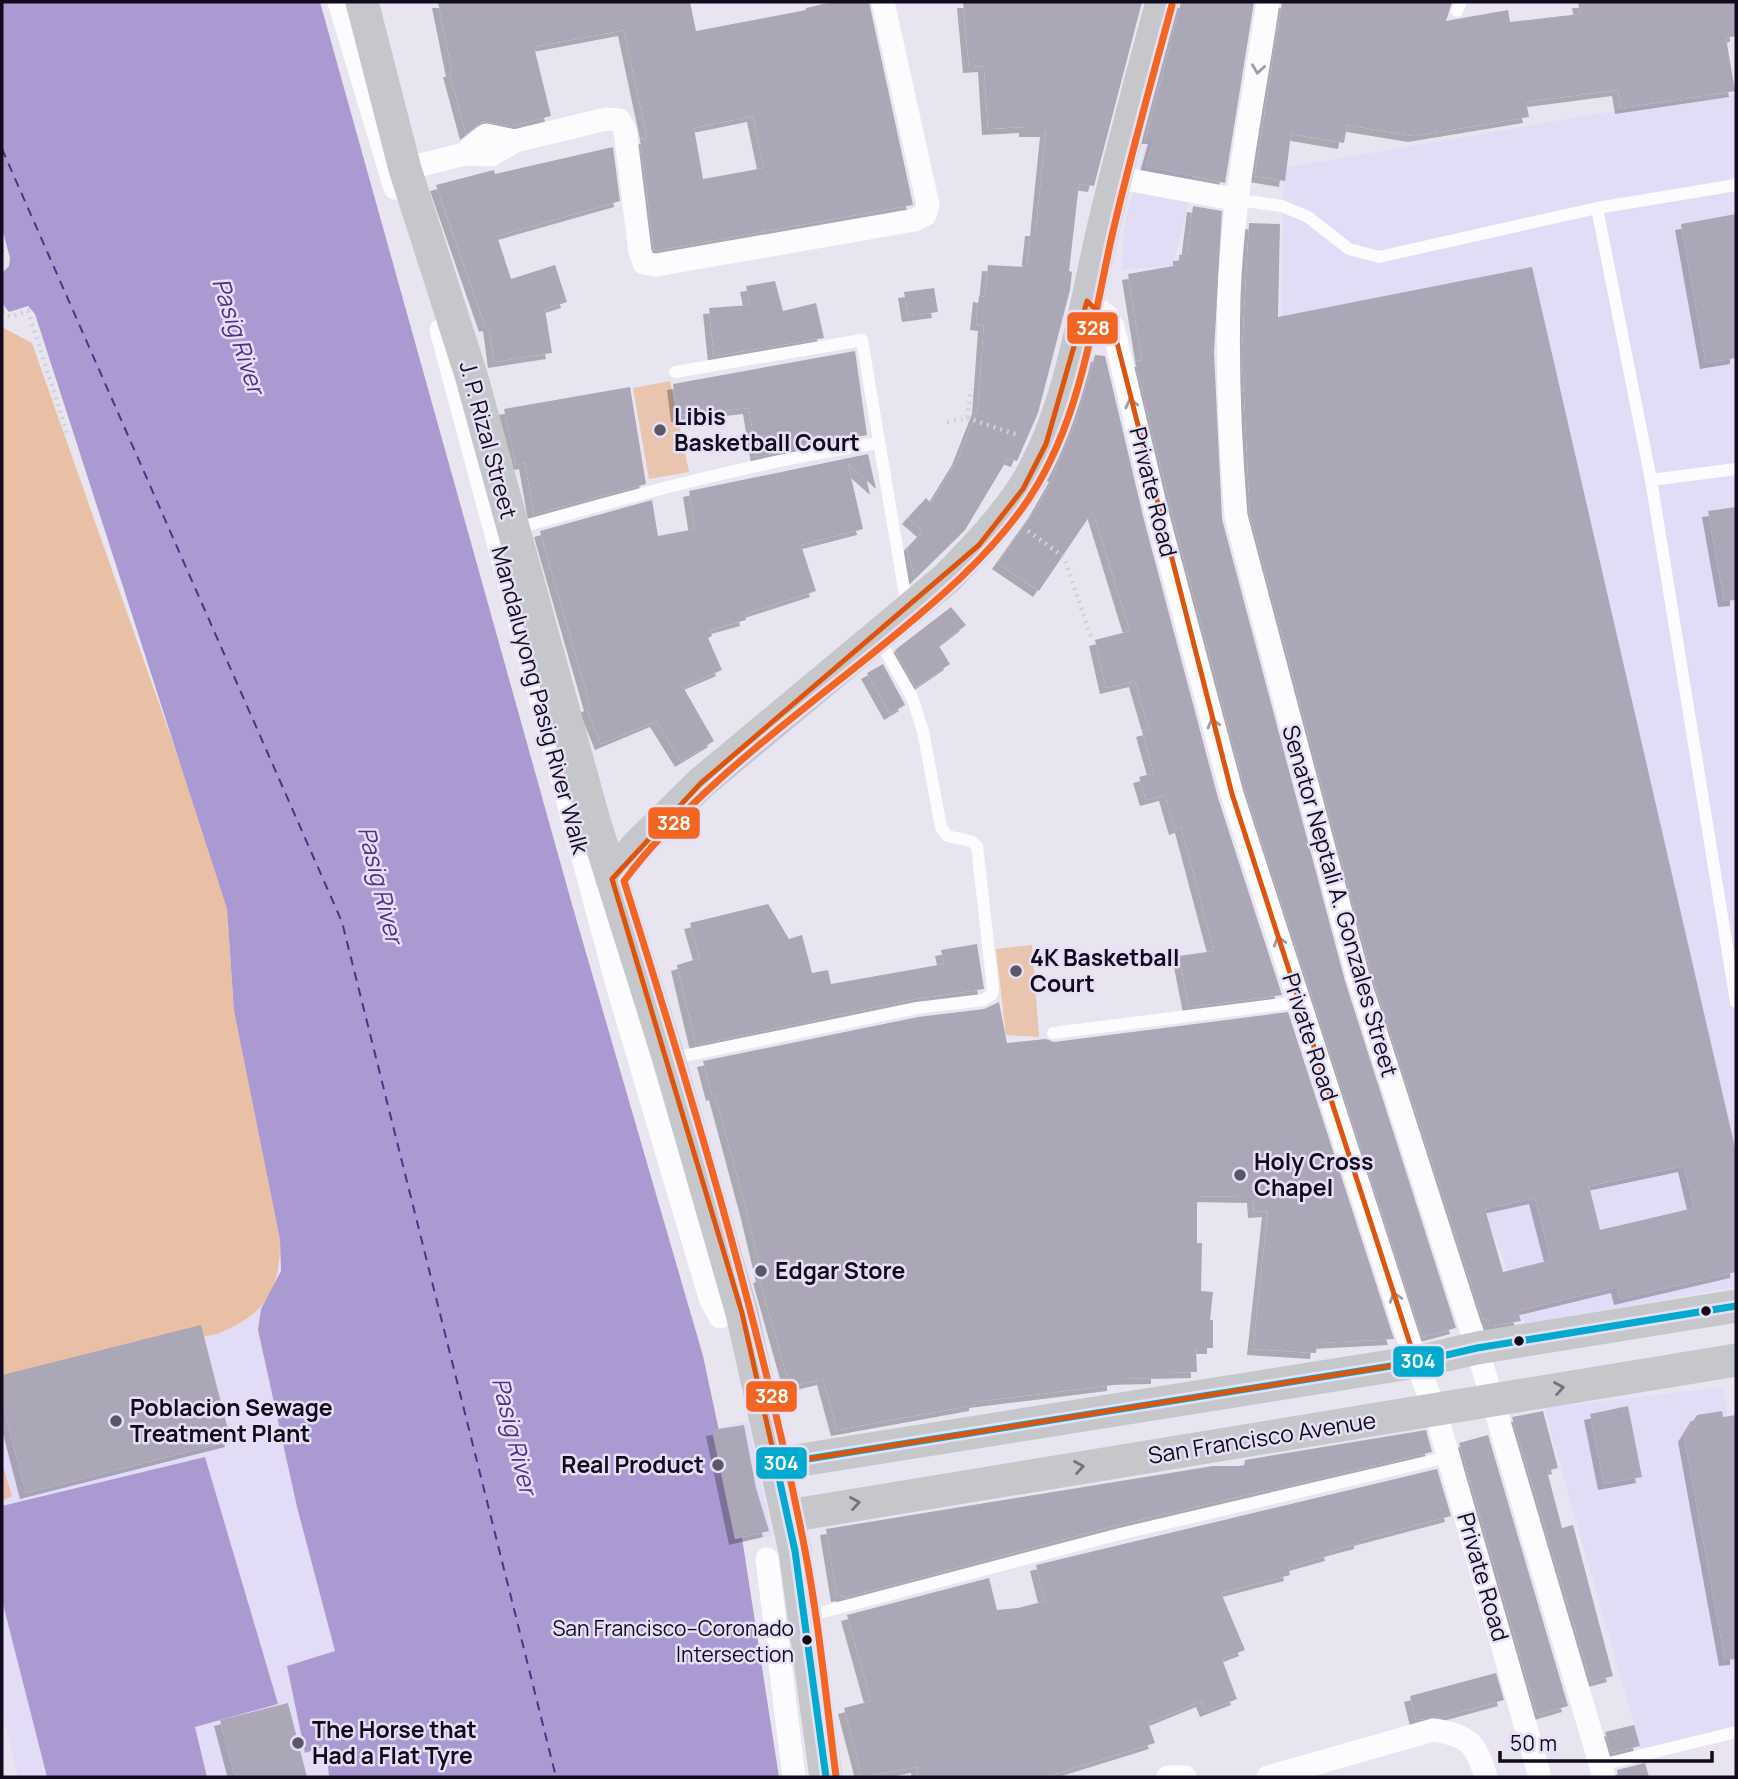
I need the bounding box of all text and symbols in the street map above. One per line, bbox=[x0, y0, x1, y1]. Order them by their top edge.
one-way arrow bbox=[1251, 63, 1266, 75]
water label: Pasig River bbox=[205, 274, 275, 401]
line badge: 328 bbox=[1066, 311, 1119, 345]
text: 328 bbox=[1076, 315, 1110, 341]
street label: J. P. Rizal Street bbox=[453, 357, 525, 522]
one-way arrow bbox=[1125, 397, 1139, 409]
place label: Libis Basketball Court bbox=[674, 400, 860, 458]
marker: Libis Basketball Court bbox=[652, 422, 668, 438]
street label: Private Road bbox=[1122, 424, 1186, 560]
street label: Mandaluyong Pasig River Walk bbox=[484, 542, 598, 858]
one-way arrow bbox=[1207, 717, 1221, 729]
street label: Senator Neptali A. Gonzales Street bbox=[1275, 721, 1407, 1080]
line badge: 328 bbox=[647, 806, 701, 840]
text: 328 bbox=[657, 810, 691, 836]
water label: Pasig River bbox=[351, 823, 413, 950]
one-way arrow bbox=[1273, 935, 1288, 947]
place label: 4K Basketball Court bbox=[1030, 941, 1180, 999]
marker: 4K Basketball Court bbox=[1008, 963, 1024, 979]
street label: Private Road bbox=[1275, 969, 1347, 1105]
place label: Holy Cross Chapel bbox=[1254, 1145, 1374, 1203]
marker: Holy Cross Chapel bbox=[1232, 1167, 1248, 1183]
place label: Edgar Store bbox=[775, 1254, 905, 1286]
marker: Edgar Store bbox=[753, 1263, 769, 1279]
one-way arrow bbox=[1389, 1291, 1403, 1303]
unlabelled marker bbox=[1699, 1304, 1713, 1318]
unlabelled marker bbox=[1512, 1334, 1526, 1348]
line badge: 304 bbox=[1392, 1345, 1445, 1378]
text: 304 bbox=[1400, 1348, 1436, 1374]
water label: Pasig River bbox=[485, 1374, 547, 1501]
line badge: 328 bbox=[745, 1380, 798, 1413]
one-way arrow bbox=[1553, 1381, 1565, 1396]
text: 328 bbox=[755, 1383, 789, 1409]
place label: Poblacion Sewage Treatment Plant bbox=[130, 1391, 333, 1449]
street label: San Francisco Avenue bbox=[1146, 1403, 1378, 1471]
marker: Poblacion Sewage Treatment Plant bbox=[108, 1413, 124, 1429]
line badge: 304 bbox=[755, 1446, 808, 1480]
place label: Real Product bbox=[561, 1448, 704, 1480]
text: 304 bbox=[763, 1450, 799, 1476]
marker: Real Product bbox=[710, 1457, 726, 1473]
one-way arrow bbox=[1073, 1460, 1085, 1475]
one-way arrow bbox=[849, 1496, 861, 1511]
street label: Private Road bbox=[1450, 1509, 1518, 1645]
place label: San Francisco–Coronado Intersection bbox=[552, 1614, 794, 1668]
marker: San Francisco–Coronado Intersection bbox=[800, 1633, 814, 1647]
place label: The Horse that Had a Flat Tyre bbox=[312, 1713, 477, 1771]
scale bar bbox=[1500, 1720, 1712, 1764]
text: 50 m bbox=[1510, 1729, 1557, 1757]
marker: The Horse that Had a Flat Tyre bbox=[290, 1735, 306, 1751]

